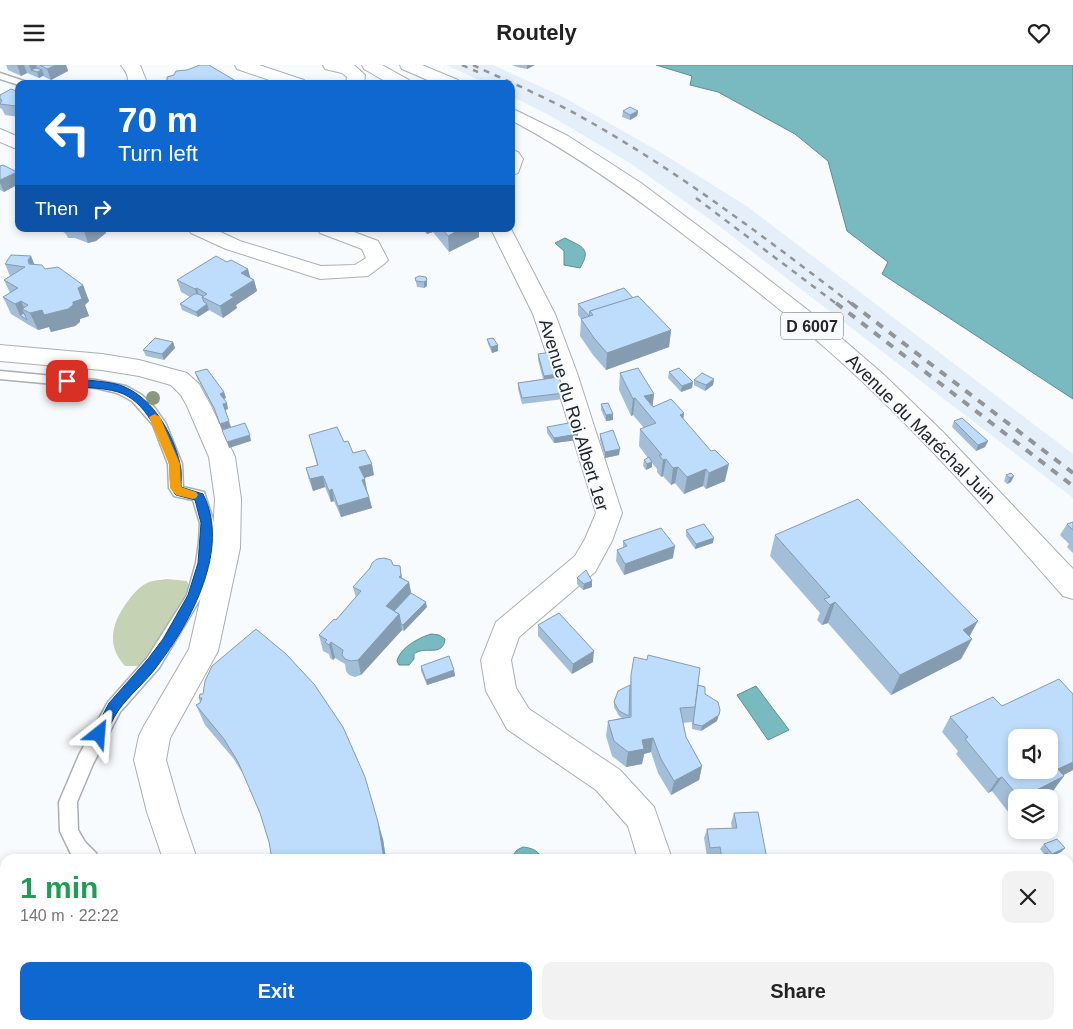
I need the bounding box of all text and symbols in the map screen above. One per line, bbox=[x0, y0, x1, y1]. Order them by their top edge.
icon: menu bbox=[20, 19, 48, 47]
icon: heart bbox=[1025, 19, 1053, 47]
text: Routely bbox=[496, 20, 577, 45]
icon: left bbox=[35, 100, 100, 165]
text: 70 m bbox=[118, 100, 198, 139]
text: Turn left bbox=[118, 141, 198, 166]
icon: right bbox=[88, 195, 116, 223]
text: Then bbox=[35, 198, 78, 219]
road number: D 6007 bbox=[781, 313, 843, 339]
street label: Avenue du Roi Albert 1er bbox=[535, 317, 613, 513]
street label: Avenue du Maréchal Juin bbox=[842, 350, 1000, 508]
pin bbox=[46, 360, 88, 402]
icon: arrive bbox=[53, 367, 81, 395]
position arrow bbox=[72, 707, 124, 759]
map controls bbox=[1008, 729, 1058, 839]
button: sound bbox=[1008, 729, 1058, 779]
button: layers bbox=[1008, 789, 1058, 839]
text: 1 min bbox=[20, 871, 98, 904]
button: close bbox=[1002, 871, 1054, 923]
text: 140 m · 22:22 bbox=[20, 907, 119, 924]
button: Exit bbox=[20, 962, 532, 1020]
button: Share bbox=[542, 962, 1054, 1020]

